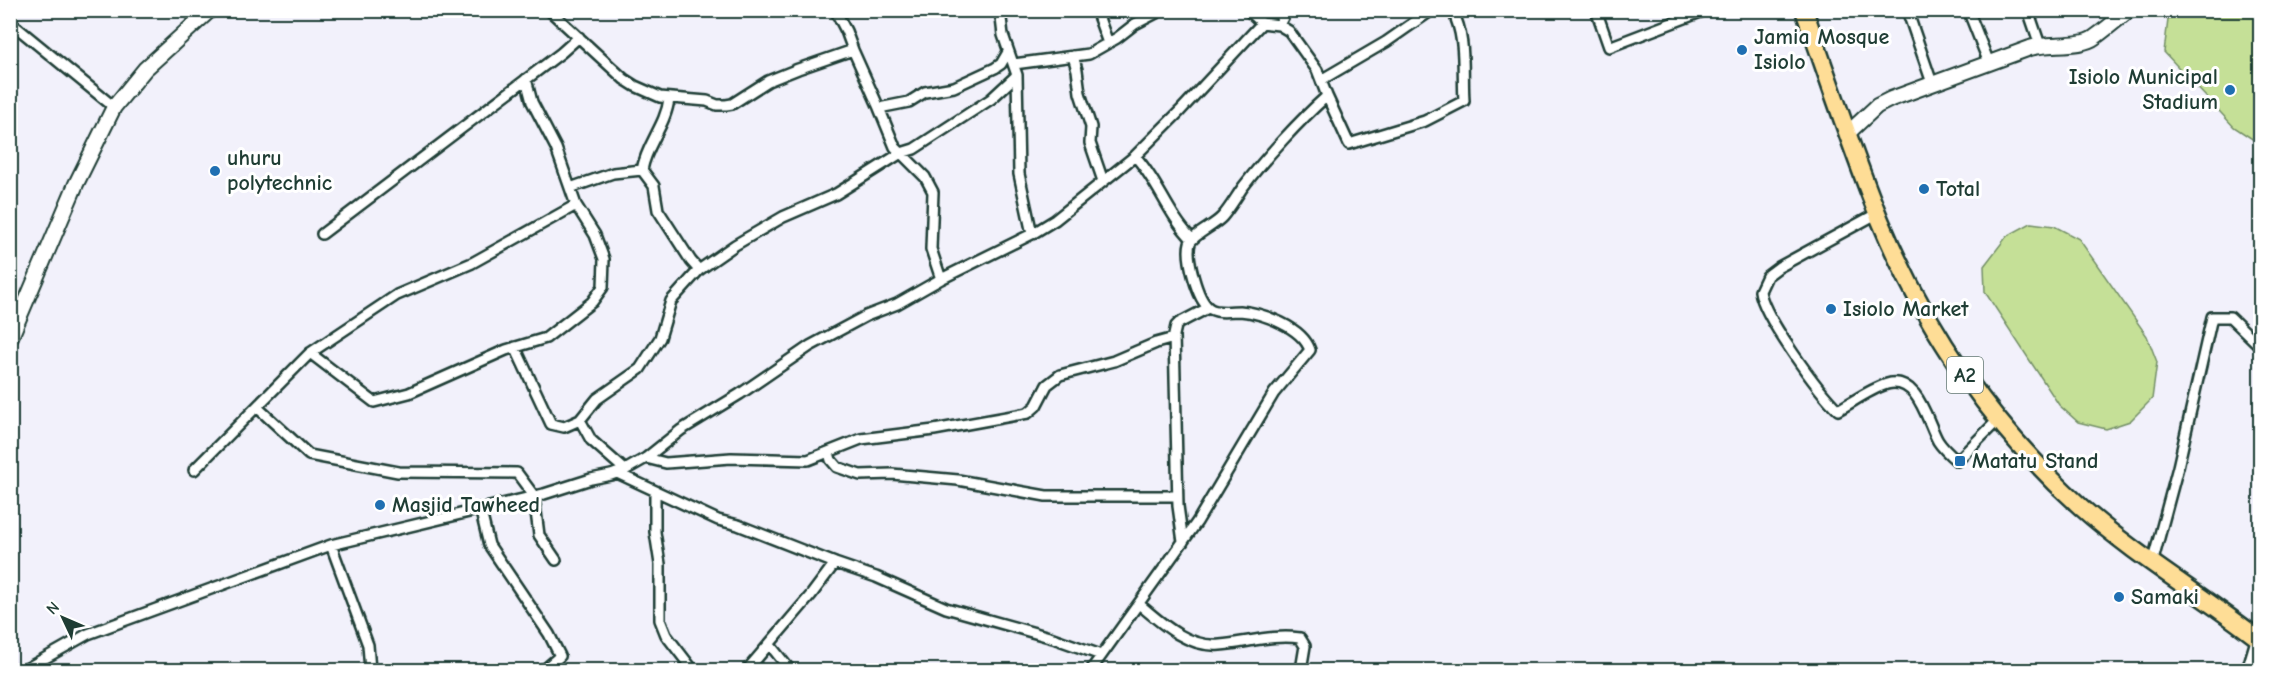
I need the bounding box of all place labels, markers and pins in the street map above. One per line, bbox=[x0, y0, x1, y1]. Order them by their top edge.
place label: Jamia Mosque Isiolo bbox=[1754, 24, 1889, 75]
marker: Jamia Mosque Isiolo bbox=[1735, 43, 1749, 57]
place label: Isiolo Municipal Stadium bbox=[2069, 64, 2218, 115]
marker: Isiolo Municipal Stadium bbox=[2223, 83, 2237, 97]
place label: uhuru polytechnic bbox=[227, 145, 333, 196]
marker: uhuru polytechnic bbox=[208, 164, 222, 178]
place label: Total bbox=[1936, 176, 1980, 202]
marker: Total bbox=[1917, 182, 1931, 196]
place label: Isiolo Market bbox=[1843, 296, 1969, 322]
marker: Isiolo Market bbox=[1824, 302, 1838, 316]
place label: Matatu Stand bbox=[1972, 448, 2099, 474]
marker: Matatu Stand bbox=[1953, 454, 1967, 468]
place label: Masjid Tawheed bbox=[392, 492, 540, 518]
marker: Masjid Tawheed bbox=[373, 498, 387, 512]
place label: Samaki bbox=[2131, 584, 2199, 610]
marker: Samaki bbox=[2112, 590, 2126, 604]

